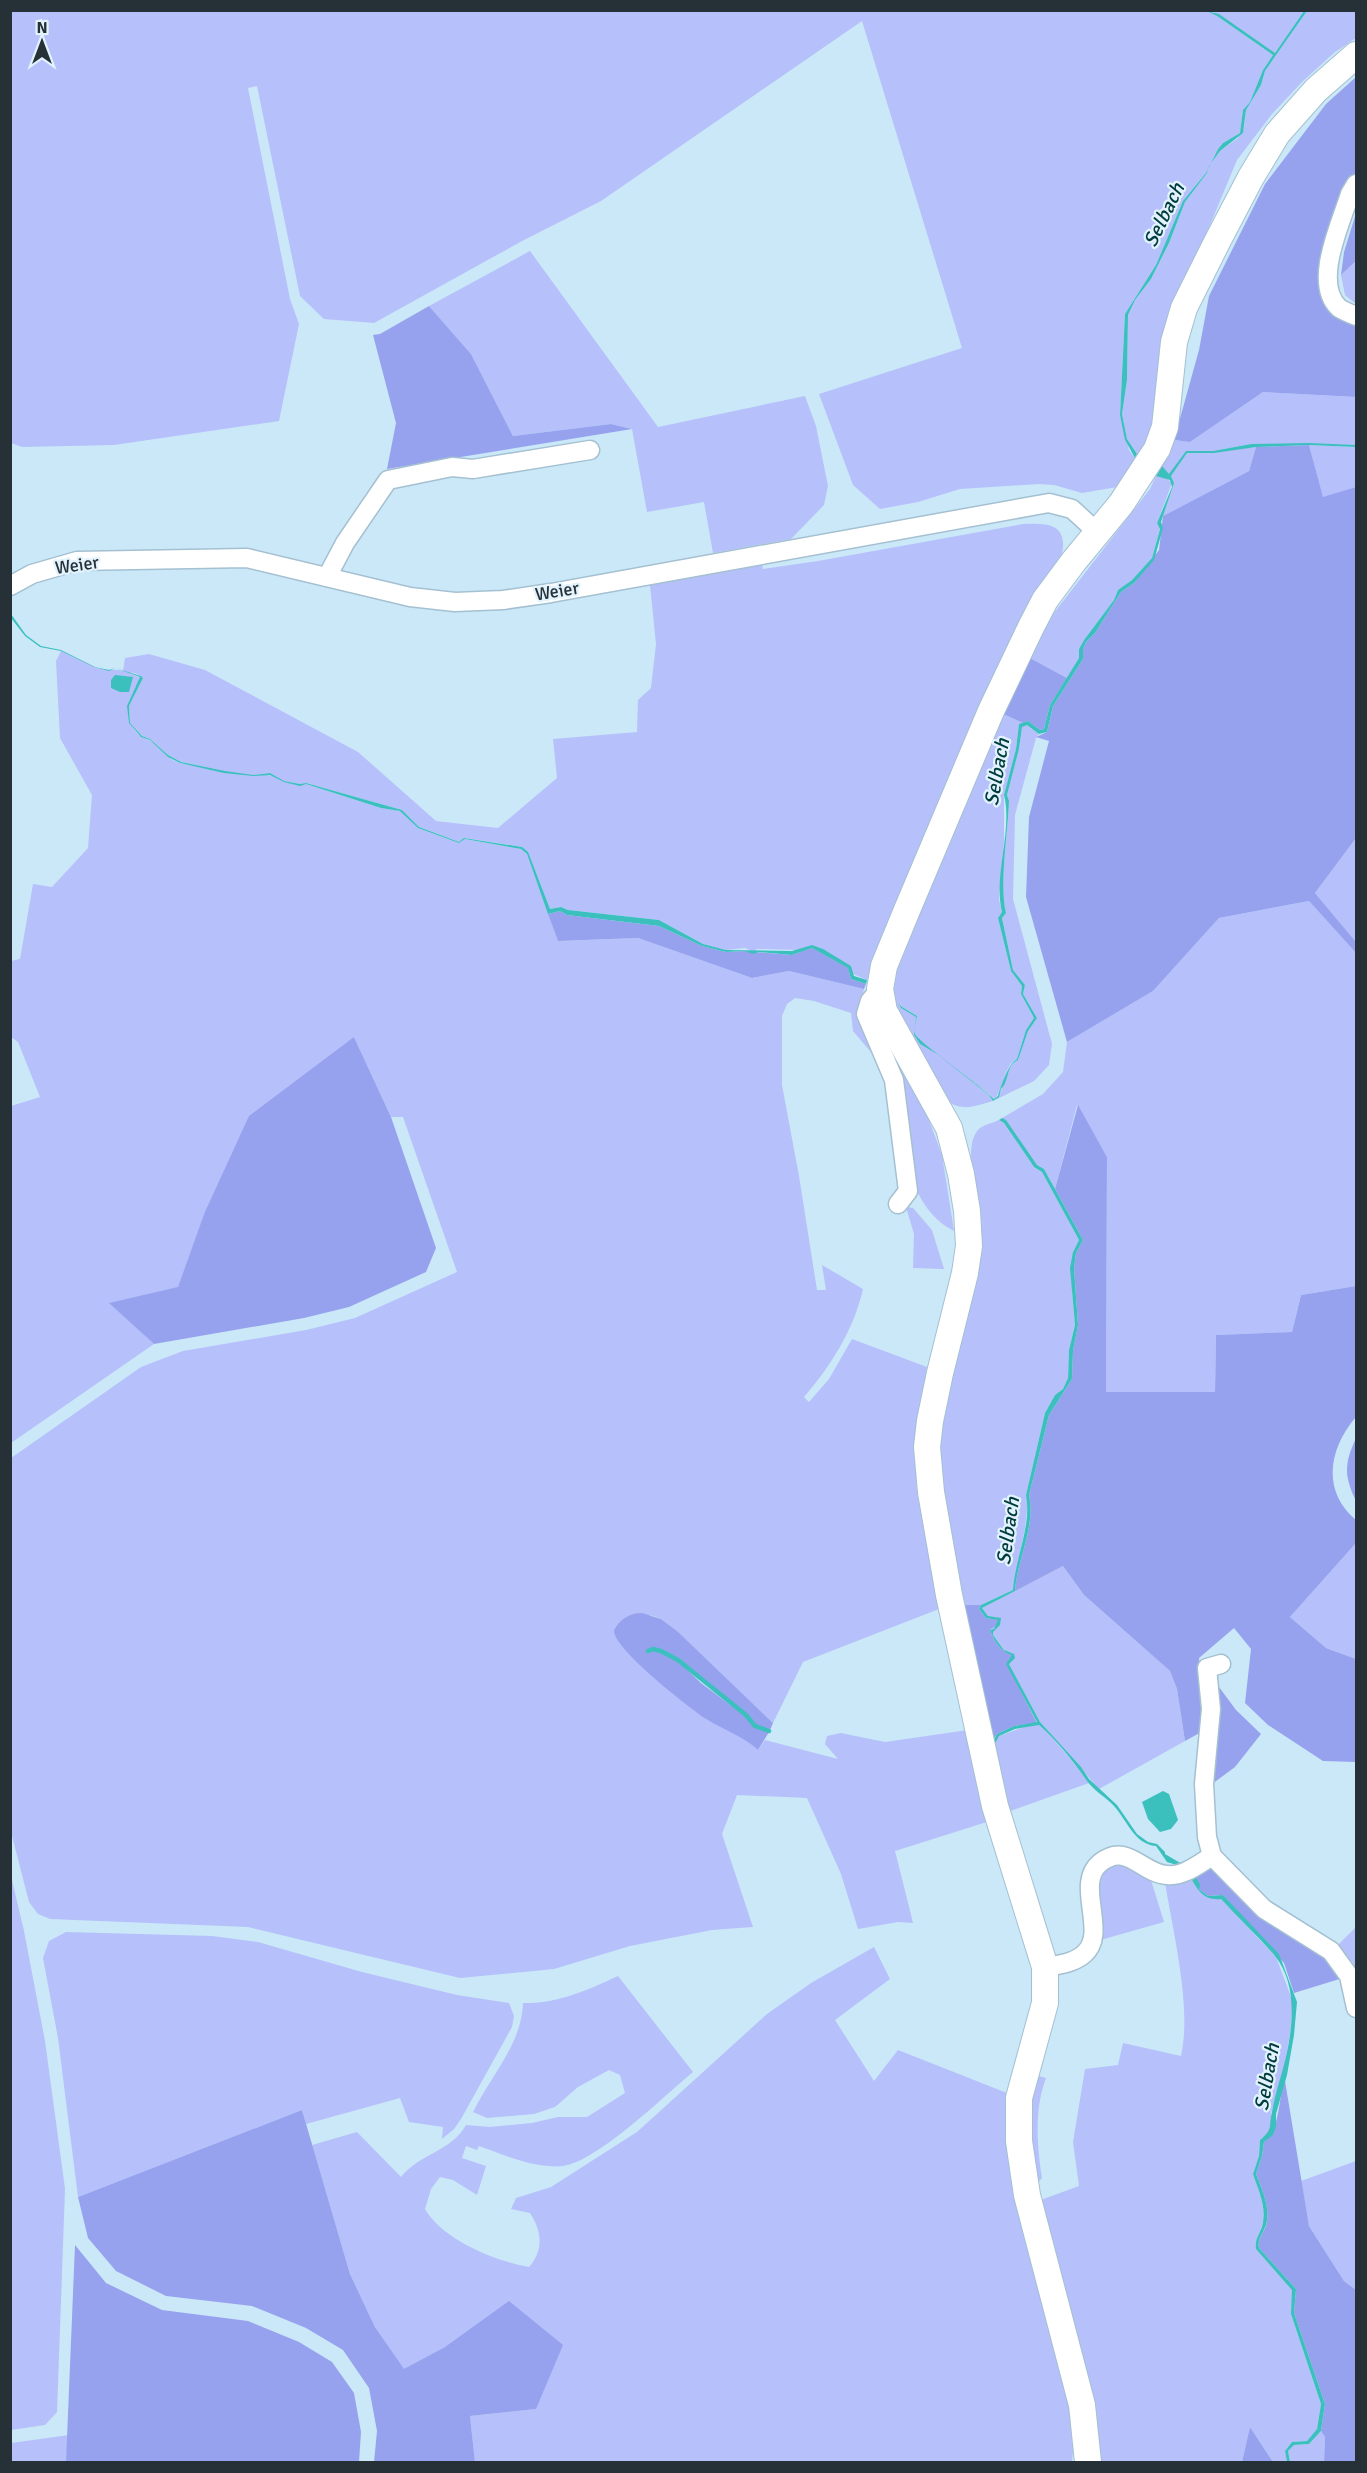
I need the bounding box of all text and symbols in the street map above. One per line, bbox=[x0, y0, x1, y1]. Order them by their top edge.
north arrow bbox=[12, 12, 72, 72]
text: N bbox=[36, 18, 48, 38]
water label: Selbach bbox=[1138, 178, 1191, 251]
street label: Weier bbox=[54, 551, 101, 579]
street label: Weier bbox=[533, 577, 581, 605]
water label: Selbach bbox=[979, 735, 1015, 808]
water label: Selbach bbox=[991, 1495, 1025, 1566]
water label: Selbach bbox=[1249, 2040, 1285, 2113]

